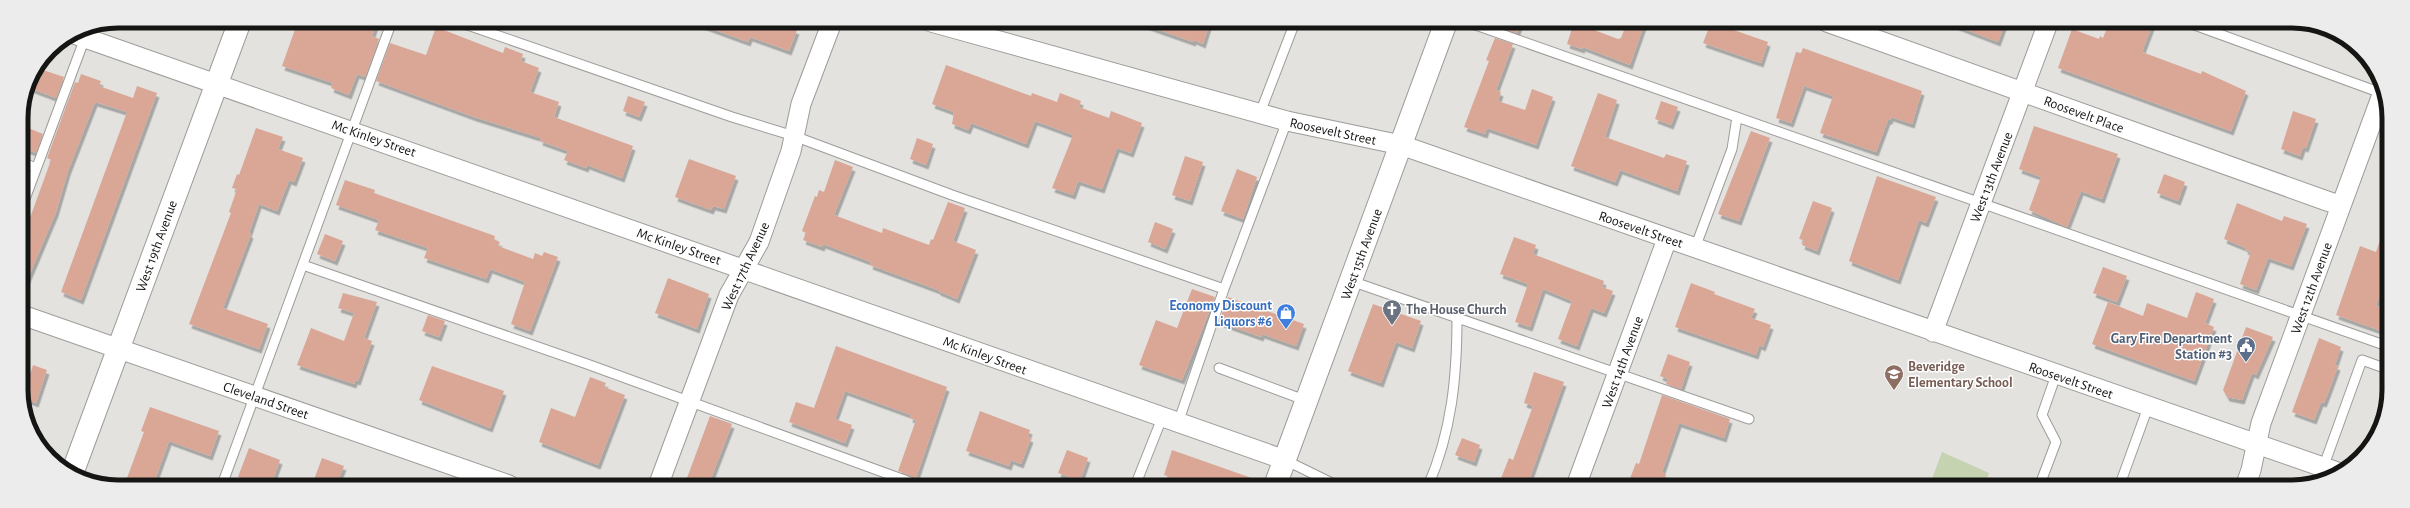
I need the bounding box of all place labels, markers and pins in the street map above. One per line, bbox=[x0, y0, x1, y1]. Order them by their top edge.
church icon: The House Church bbox=[1381, 298, 1403, 326]
place label: Economy Discount Liquors #6 bbox=[1169, 299, 1272, 329]
shop icon: Economy Discount Liquors #6 bbox=[1275, 302, 1297, 330]
place label: The House Church bbox=[1406, 303, 1507, 317]
place label: Gary Fire Department Station #3 bbox=[2111, 332, 2232, 362]
public building icon: Gary Fire Department Station #3 bbox=[2235, 335, 2257, 363]
place label: Beveridge Elementary School bbox=[1908, 360, 2013, 390]
school or university icon: Beveridge Elementary School bbox=[1883, 363, 1905, 391]

